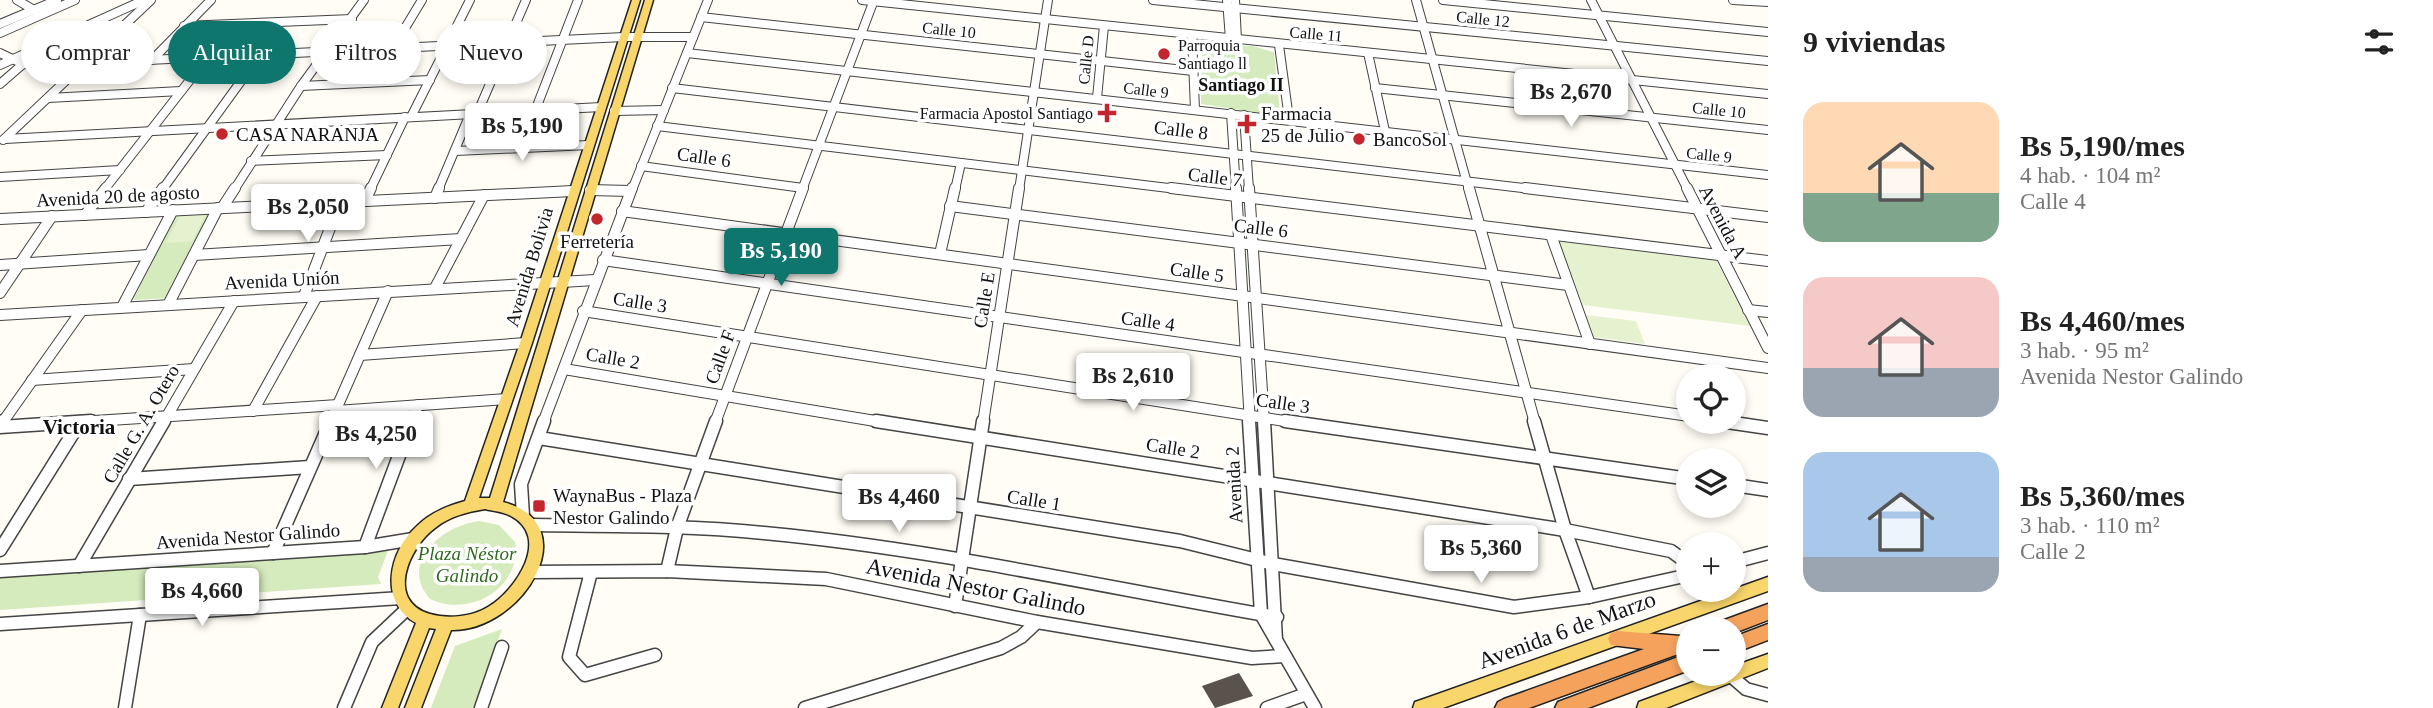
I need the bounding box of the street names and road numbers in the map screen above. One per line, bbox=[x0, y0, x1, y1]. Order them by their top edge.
street label: Calle 12 bbox=[1455, 8, 1511, 30]
street label: Calle 10 bbox=[921, 19, 977, 41]
street label: Calle 11 bbox=[1289, 23, 1343, 45]
street label: Calle D bbox=[1075, 35, 1097, 85]
street label: Calle 9 bbox=[1122, 79, 1170, 101]
street label: Calle 10 bbox=[1691, 99, 1747, 121]
street label: Calle 8 bbox=[1153, 116, 1209, 144]
street label: Calle 6 bbox=[676, 143, 732, 171]
street label: Calle 9 bbox=[1685, 144, 1733, 166]
street label: Calle 7 bbox=[1187, 163, 1243, 191]
street label: Avenida 20 de agosto bbox=[36, 181, 200, 211]
street label: Avenida A bbox=[1695, 182, 1751, 263]
street label: Avenida Bolivia bbox=[501, 204, 557, 329]
street label: Calle 6 bbox=[1233, 214, 1289, 242]
street label: Calle 5 bbox=[1169, 258, 1225, 286]
street label: Avenida Unión bbox=[224, 266, 341, 294]
street label: Calle E bbox=[969, 270, 999, 330]
street label: Calle 3 bbox=[612, 287, 668, 317]
street label: Calle 4 bbox=[1120, 307, 1177, 335]
street label: Calle F bbox=[701, 327, 739, 387]
street label: Calle 2 bbox=[584, 343, 642, 373]
street label: Calle G. A. Otero bbox=[99, 361, 183, 487]
street label: Calle 3 bbox=[1255, 389, 1311, 417]
street label: Calle 2 bbox=[1145, 433, 1201, 463]
street label: Avenida 2 bbox=[1221, 446, 1247, 524]
street label: Calle 1 bbox=[1006, 485, 1062, 515]
street label: Avenida Nestor Galindo bbox=[155, 519, 341, 553]
street label: Avenida Nestor Galindo bbox=[864, 553, 1088, 621]
street label: Avenida 6 de Marzo bbox=[1475, 586, 1659, 674]

